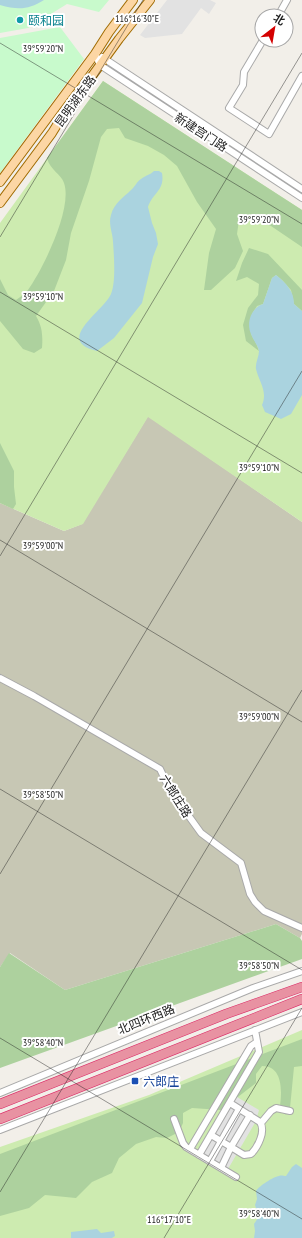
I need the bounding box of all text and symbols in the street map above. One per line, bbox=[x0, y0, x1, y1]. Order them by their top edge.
north arrow bbox=[254, 8, 294, 48]
text: 北 bbox=[271, 11, 287, 28]
text: 116°16'30"E bbox=[115, 12, 159, 25]
place label: 颐和园 bbox=[28, 13, 64, 28]
marker: 颐和园 bbox=[15, 15, 25, 25]
text: 39°59'20"N bbox=[23, 42, 63, 55]
street label: 昆明湖东路 bbox=[51, 72, 99, 130]
street label: 新建宫门路 bbox=[172, 109, 230, 155]
text: 39°59'20"N bbox=[239, 213, 279, 226]
text: 39°59'10"N bbox=[23, 290, 63, 303]
text: 39°59'10"N bbox=[239, 461, 279, 474]
text: 39°59'00"N bbox=[23, 539, 63, 552]
text: 39°59'00"N bbox=[239, 710, 279, 723]
street label: 六郎庄路 bbox=[157, 772, 195, 820]
text: 39°58'50"N bbox=[23, 788, 63, 801]
text: 39°58'50"N bbox=[239, 959, 279, 972]
street label: 北四环西路 bbox=[115, 1001, 177, 1037]
text: 39°58'40"N bbox=[23, 1036, 63, 1049]
place label: 六郎庄 bbox=[143, 1074, 179, 1089]
marker: 六郎庄 bbox=[130, 1076, 140, 1086]
text: 39°58'40"N bbox=[239, 1207, 279, 1220]
text: 116°17'10"E bbox=[147, 1213, 191, 1226]

